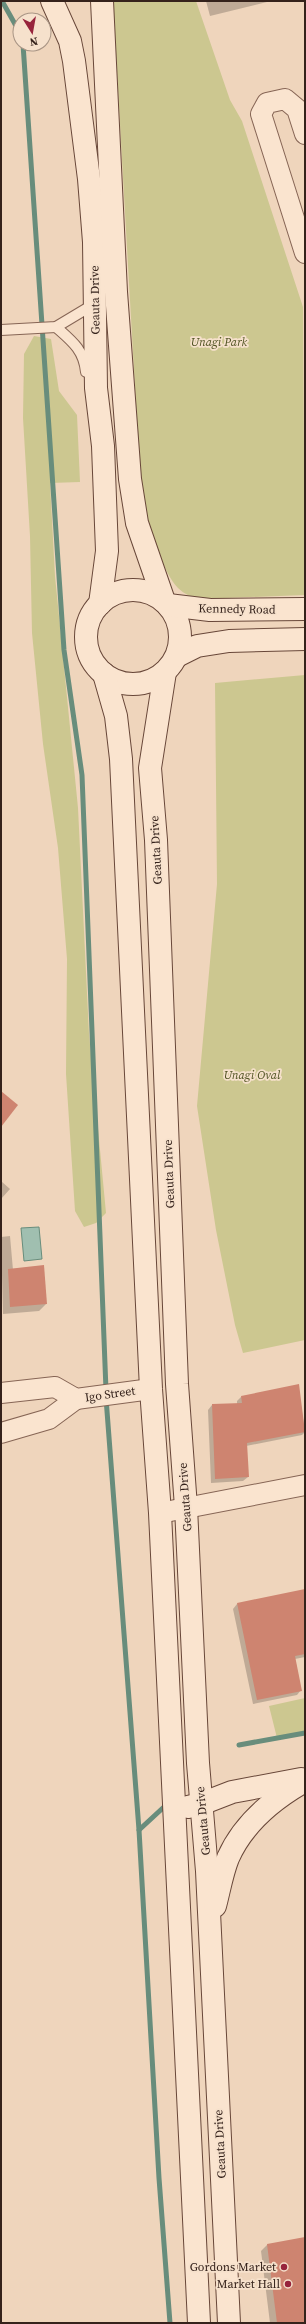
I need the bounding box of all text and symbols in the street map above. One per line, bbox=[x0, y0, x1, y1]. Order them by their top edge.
north arrow bbox=[12, 12, 52, 52]
text: N bbox=[28, 33, 39, 49]
street label: Geauta Drive bbox=[86, 265, 104, 335]
park label: Unagi Park bbox=[191, 334, 248, 350]
street label: Kennedy Road bbox=[198, 600, 276, 618]
street label: Geauta Drive bbox=[146, 815, 166, 885]
park label: Unagi Oval bbox=[224, 1067, 281, 1083]
street label: Geauta Drive bbox=[160, 1139, 178, 1209]
street label: Igo Street bbox=[84, 1383, 136, 1405]
street label: Geauta Drive bbox=[175, 1462, 195, 1532]
street label: Geauta Drive bbox=[192, 1786, 214, 1856]
street label: Geauta Drive bbox=[210, 2109, 230, 2179]
place label: Gordons Market bbox=[190, 2259, 276, 2275]
marker: Gordons Market bbox=[279, 2262, 289, 2272]
place label: Market Hall bbox=[217, 2276, 280, 2292]
marker: Market Hall bbox=[283, 2279, 293, 2289]

